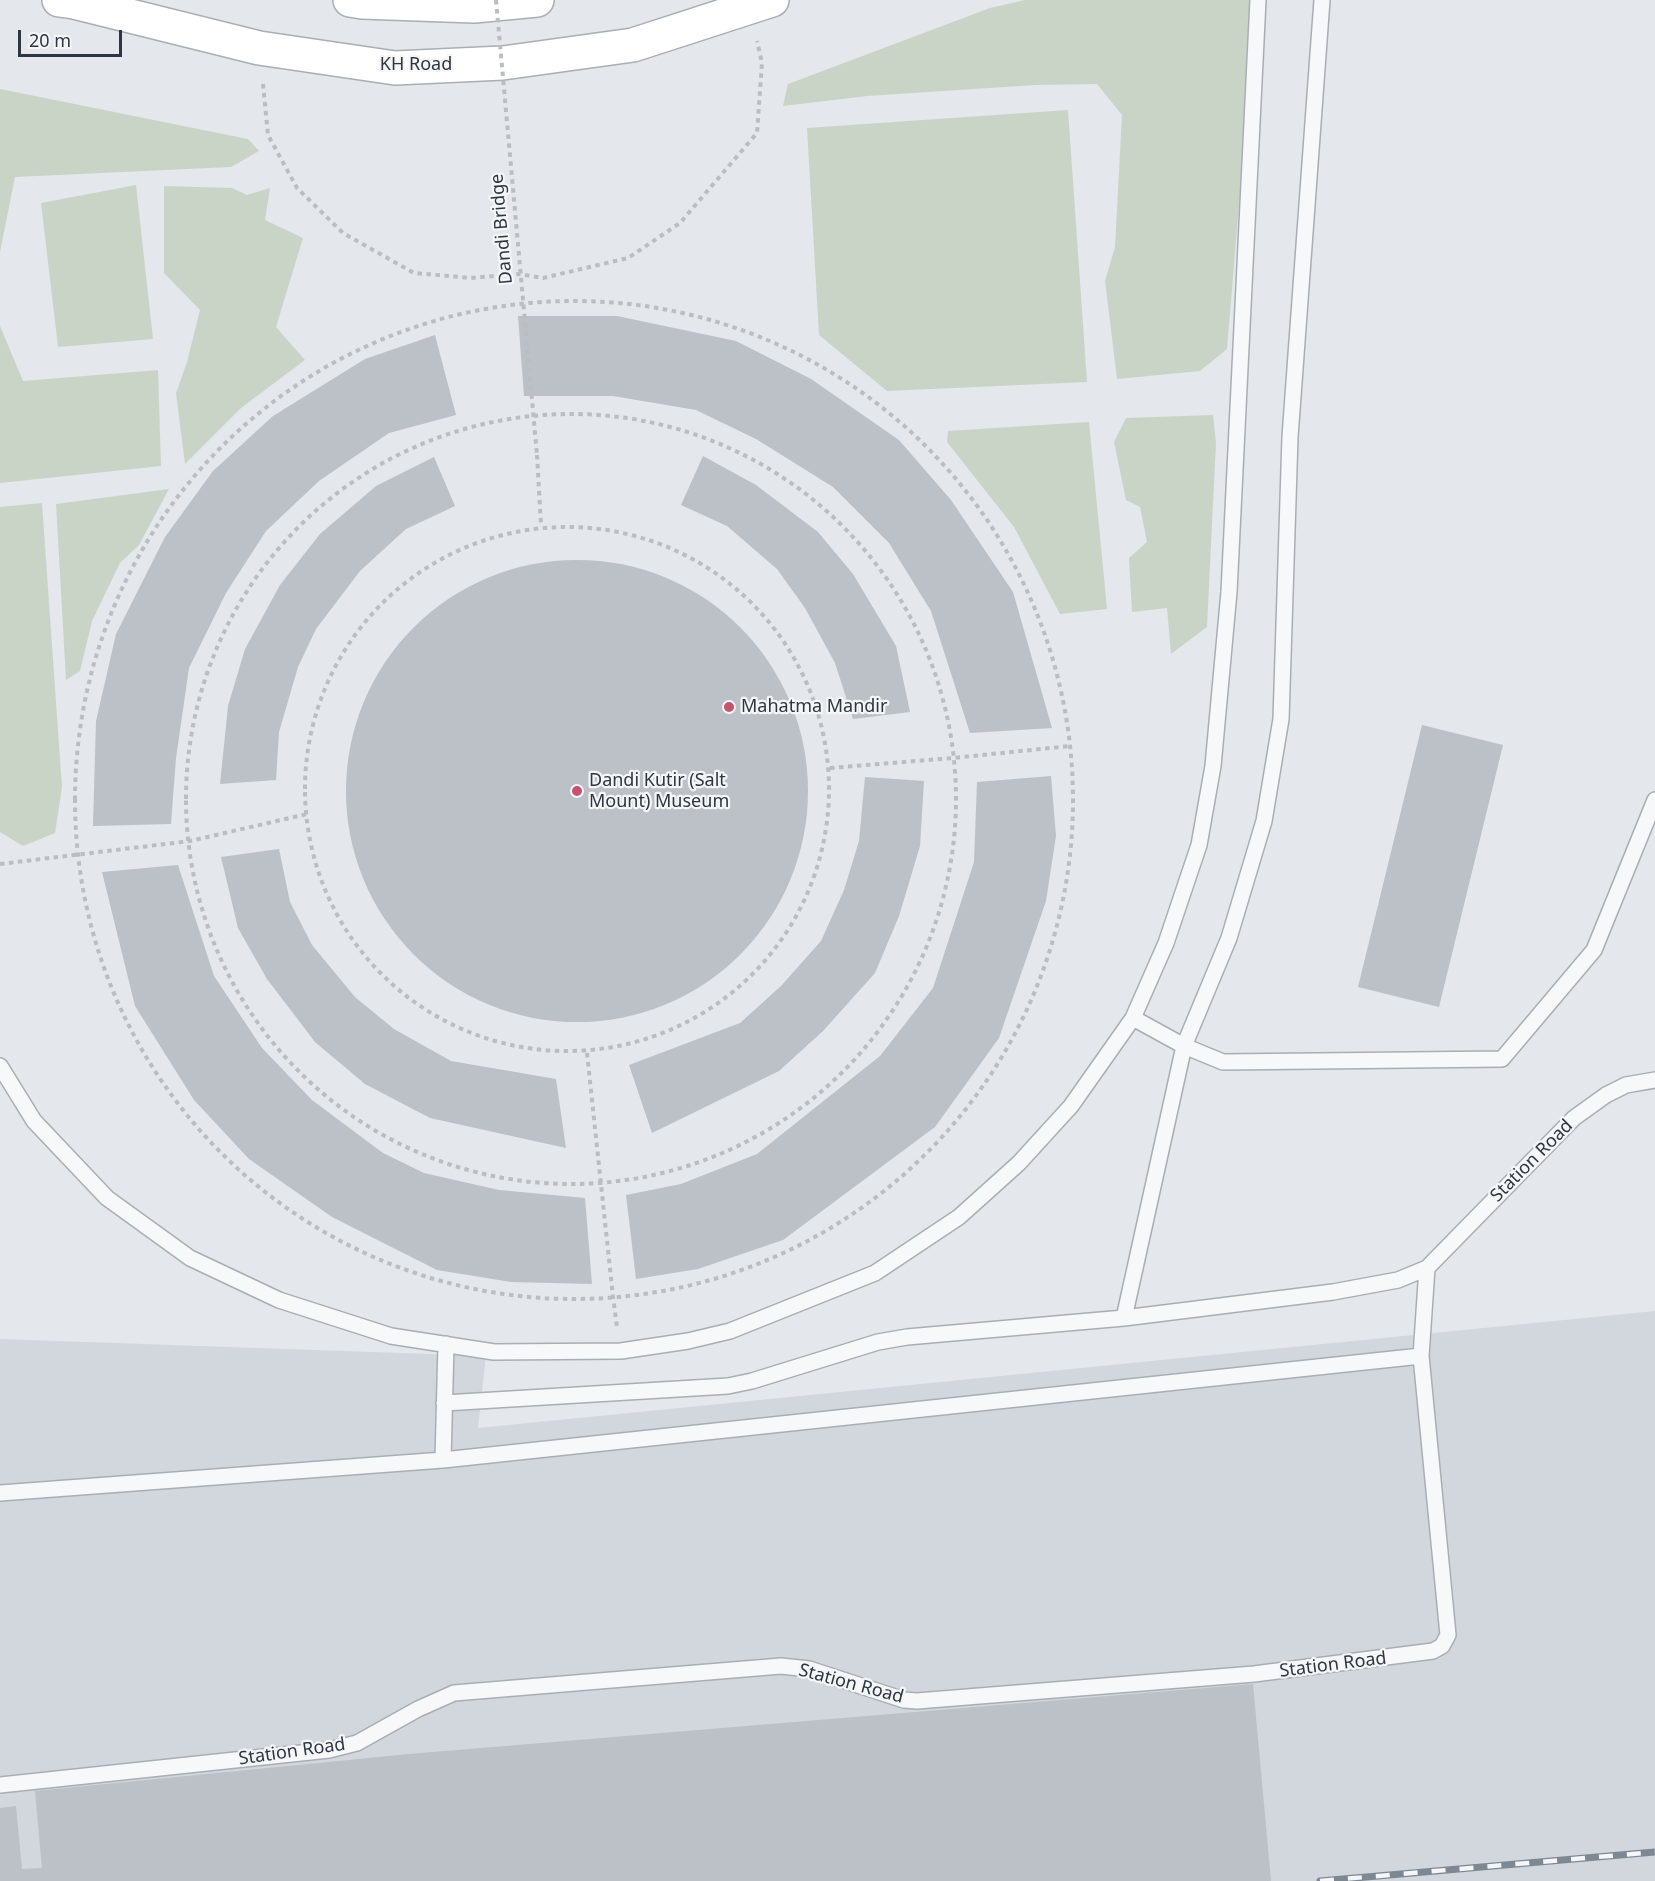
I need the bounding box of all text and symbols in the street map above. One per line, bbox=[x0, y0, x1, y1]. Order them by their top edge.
scale bar bbox=[21, 18, 124, 56]
text: 20 m bbox=[29, 28, 71, 52]
street label: KH Road bbox=[380, 54, 452, 76]
street label: Dandi Bridge bbox=[486, 173, 518, 285]
place label: Mahatma Mandir bbox=[741, 696, 887, 718]
marker: Mahatma Mandir bbox=[722, 700, 736, 714]
place label: Dandi Kutir (Salt Mount) Museum bbox=[589, 770, 729, 812]
marker: Dandi Kutir (Salt Mount) Museum bbox=[570, 784, 584, 798]
street label: Station Road bbox=[1486, 1115, 1578, 1207]
street label: Station Road bbox=[1278, 1648, 1388, 1682]
street label: Station Road bbox=[796, 1660, 906, 1708]
street label: Station Road bbox=[237, 1734, 347, 1770]

